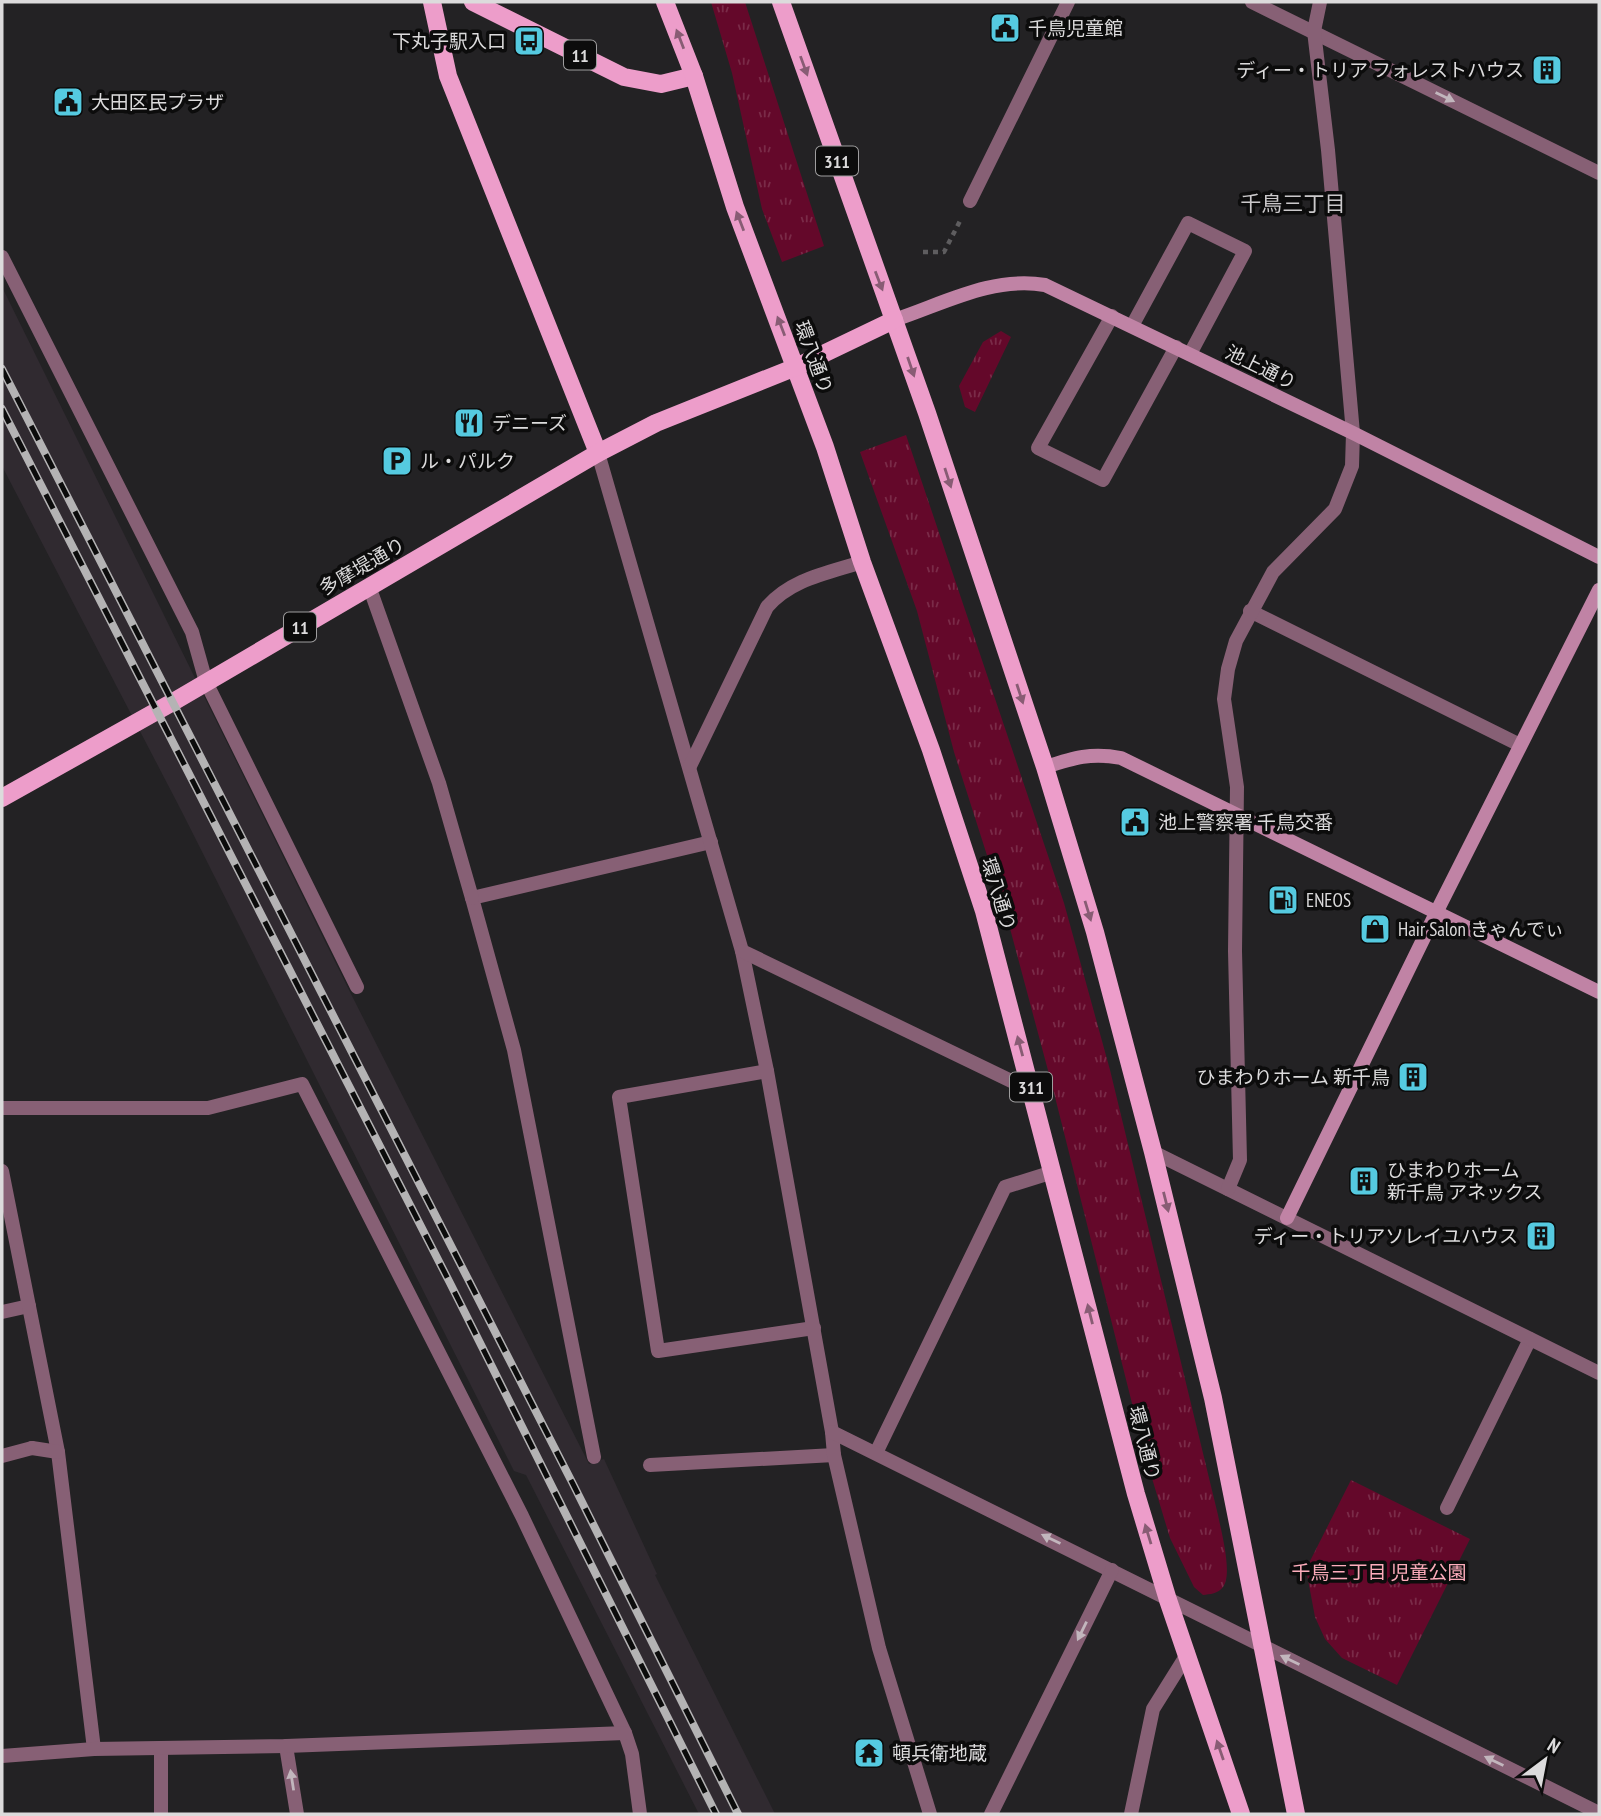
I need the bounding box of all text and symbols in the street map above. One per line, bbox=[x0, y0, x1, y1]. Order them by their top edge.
public building icon: 千鳥児童館 bbox=[988, 11, 1022, 45]
place label: 千鳥児童館 bbox=[1028, 16, 1123, 40]
bus stop icon: 下丸子駅入口 bbox=[512, 24, 546, 58]
one-way arrow bbox=[674, 28, 685, 49]
place label: 下丸子駅入口 bbox=[392, 29, 506, 53]
road number: 11 bbox=[564, 40, 596, 70]
building icon: ディー・トリア フォレストハウス bbox=[1530, 53, 1564, 87]
one-way arrow bbox=[799, 55, 810, 76]
place label: ディー・トリア フォレストハウス bbox=[1236, 58, 1524, 82]
public building icon: 大田区民プラザ bbox=[51, 85, 85, 119]
place label: 大田区民プラザ bbox=[91, 90, 224, 114]
one-way arrow bbox=[1435, 91, 1455, 102]
road number: 311 bbox=[816, 146, 858, 176]
district label: 千鳥三丁目 bbox=[1241, 190, 1346, 217]
one-way arrow bbox=[735, 210, 746, 231]
one-way arrow bbox=[874, 270, 885, 291]
one-way arrow bbox=[775, 315, 786, 336]
street label: 環八通り bbox=[790, 317, 838, 397]
street label: 池上通り bbox=[1222, 340, 1300, 394]
one-way arrow bbox=[906, 356, 917, 377]
restaurant icon: デニーズ bbox=[452, 406, 486, 440]
place label: デニーズ bbox=[492, 411, 567, 435]
parking icon: ル・パルク bbox=[380, 444, 414, 478]
place label: ル・パルク bbox=[420, 449, 515, 473]
one-way arrow bbox=[943, 467, 954, 488]
street label: 多摩堤通り bbox=[315, 532, 409, 600]
road number: 11 bbox=[284, 612, 316, 642]
one-way arrow bbox=[1015, 683, 1026, 704]
public building icon: 池上警察署 千鳥交番 bbox=[1118, 805, 1152, 839]
place label: 池上警察署 千鳥交番 bbox=[1158, 810, 1333, 834]
street label: 環八通り bbox=[976, 854, 1022, 934]
fuel station icon: ENEOS bbox=[1266, 883, 1300, 917]
place label: ENEOS bbox=[1306, 888, 1351, 912]
one-way arrow bbox=[1084, 900, 1094, 921]
shop icon: Hair Salon きゃんでぃ bbox=[1358, 912, 1392, 946]
place label: Hair Salon きゃんでぃ bbox=[1398, 917, 1564, 941]
one-way arrow bbox=[1014, 1035, 1025, 1057]
building icon: ひまわりホーム 新千鳥 bbox=[1396, 1060, 1430, 1094]
place label: ひまわりホーム 新千鳥 bbox=[1197, 1065, 1390, 1089]
road number: 311 bbox=[1010, 1072, 1052, 1102]
place label: ひまわりホーム 新千鳥 アネックス bbox=[1387, 1158, 1542, 1204]
building icon: ひまわりホーム 新千鳥 アネックス bbox=[1347, 1164, 1381, 1198]
one-way arrow bbox=[1160, 1191, 1171, 1213]
building icon: ディー・トリアソレイユハウス bbox=[1524, 1219, 1558, 1253]
place label: ディー・トリアソレイユハウス bbox=[1254, 1224, 1518, 1248]
one-way arrow bbox=[1084, 1303, 1095, 1325]
street label: 環八通り bbox=[1124, 1403, 1166, 1483]
one-way arrow bbox=[1143, 1523, 1153, 1544]
one-way arrow bbox=[1041, 1534, 1061, 1545]
park label: 千鳥三丁目 児童公園 bbox=[1291, 1560, 1467, 1584]
one-way arrow bbox=[1076, 1621, 1087, 1641]
one-way arrow bbox=[1280, 1655, 1300, 1666]
north arrow bbox=[1510, 1725, 1580, 1795]
text: N bbox=[1543, 1733, 1565, 1758]
temple icon: 頓兵衛地蔵 bbox=[852, 1736, 886, 1770]
one-way arrow bbox=[1214, 1739, 1225, 1760]
place label: 頓兵衛地蔵 bbox=[892, 1741, 987, 1765]
one-way arrow bbox=[1484, 1756, 1504, 1767]
one-way arrow bbox=[286, 1769, 297, 1791]

